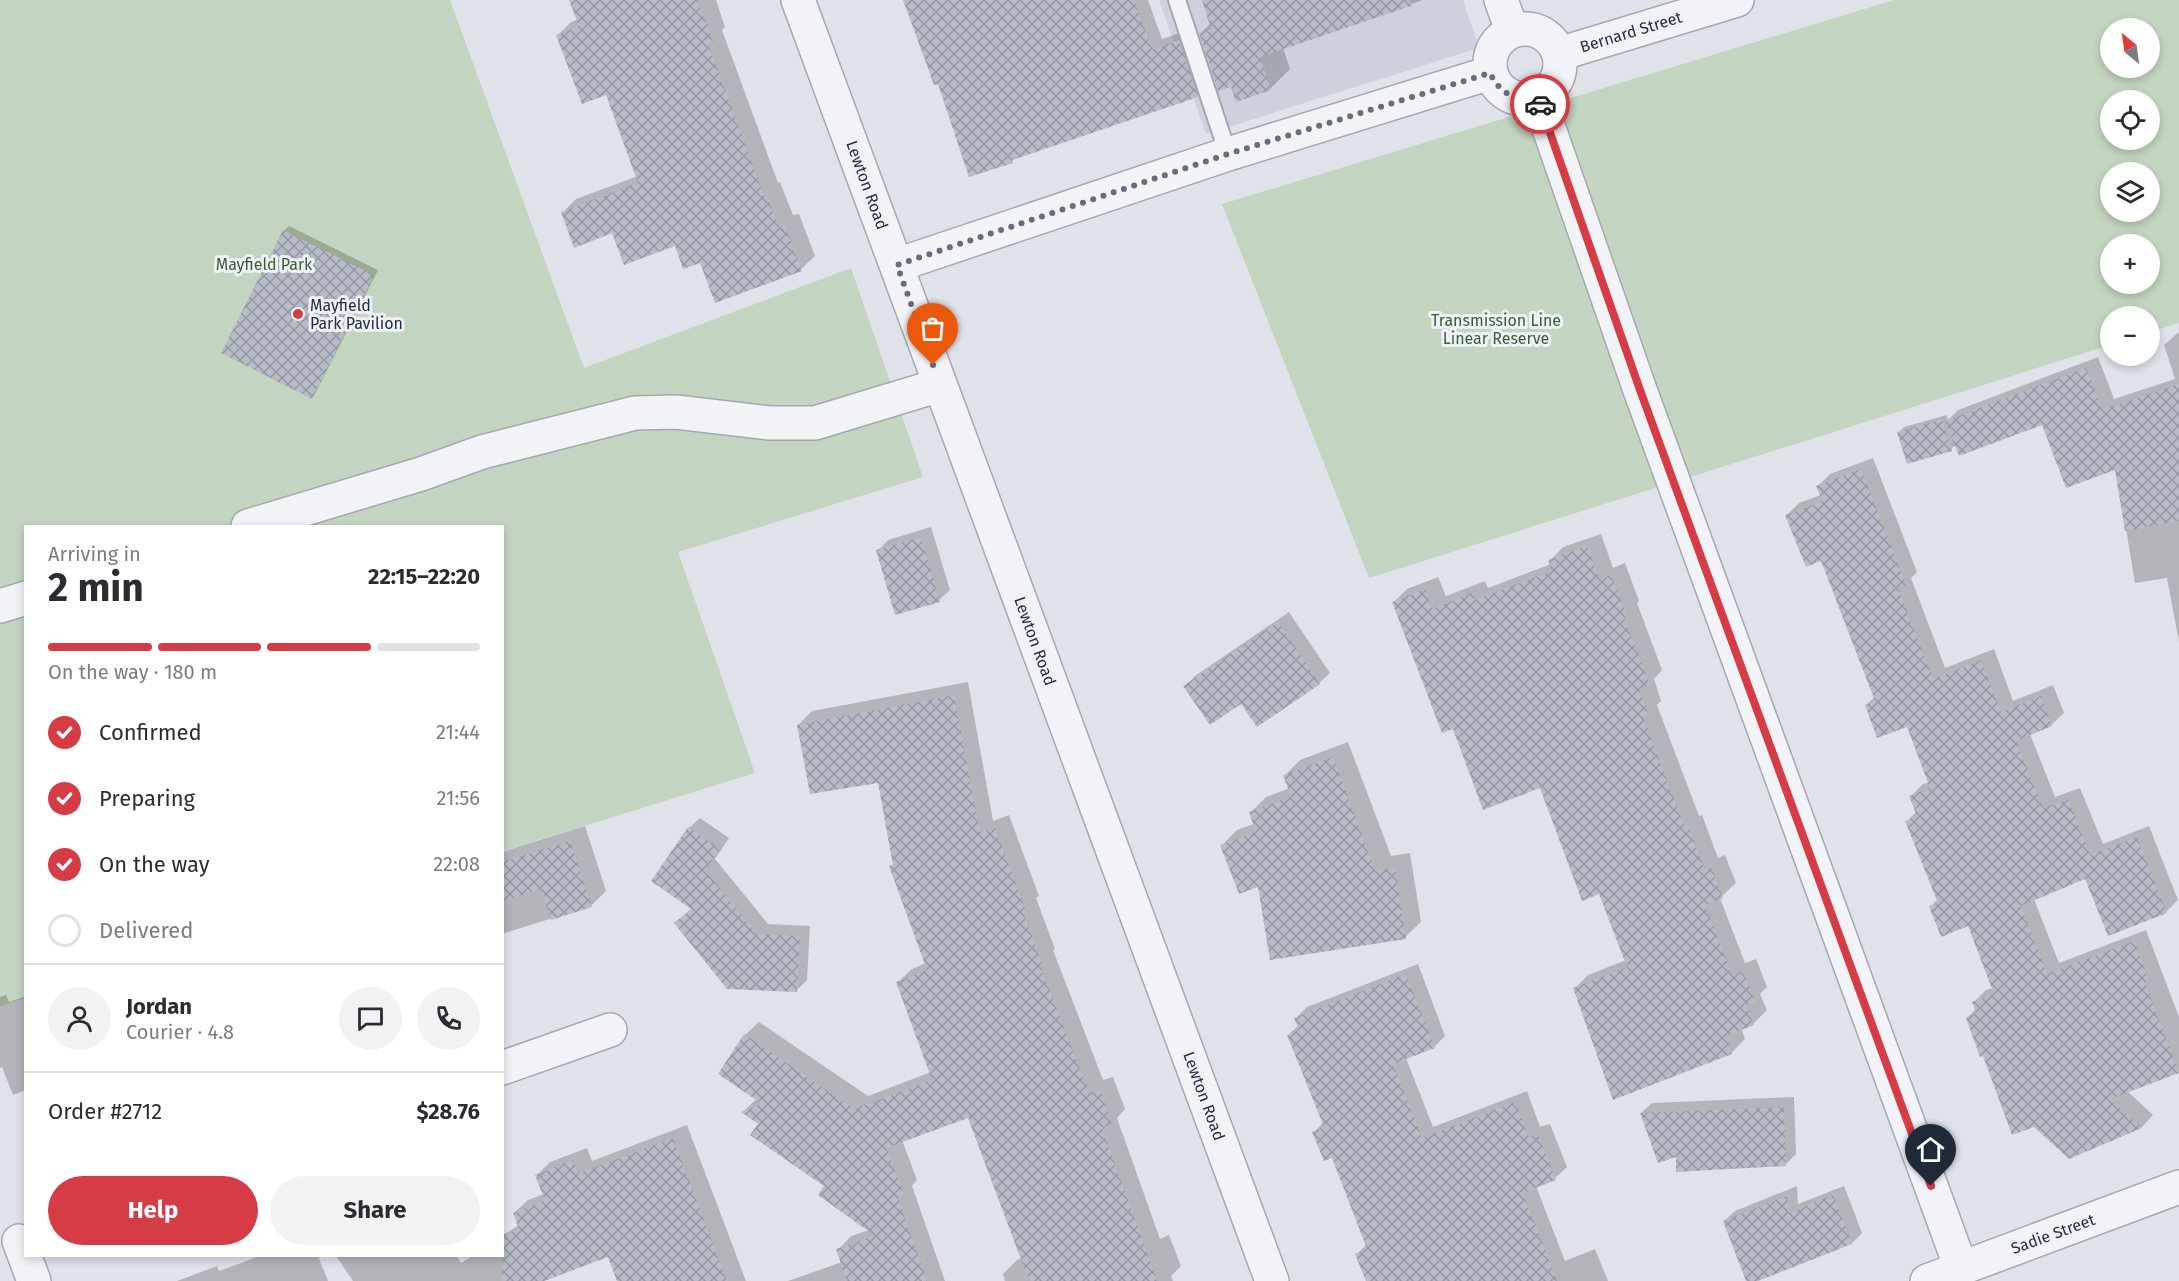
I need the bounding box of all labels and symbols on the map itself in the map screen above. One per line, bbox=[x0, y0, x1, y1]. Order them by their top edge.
street label: Bernard Street bbox=[1578, 7, 1684, 57]
north arrow bbox=[2100, 18, 2160, 78]
courier bbox=[1510, 74, 1570, 134]
street label: Lewton Road bbox=[842, 138, 892, 232]
park label: Mayfield Park bbox=[216, 255, 313, 274]
place label: Mayfield Park Pavilion bbox=[310, 296, 403, 333]
pin bbox=[907, 303, 958, 365]
marker: Mayfield Park Pavilion bbox=[291, 307, 305, 321]
park label: Transmission Line Linear Reserve bbox=[1431, 311, 1561, 348]
street label: Lewton Road bbox=[1010, 594, 1060, 688]
street label: Lewton Road bbox=[1179, 1049, 1229, 1143]
pin bbox=[1905, 1124, 1956, 1186]
street label: Sadie Street bbox=[2008, 1210, 2098, 1258]

